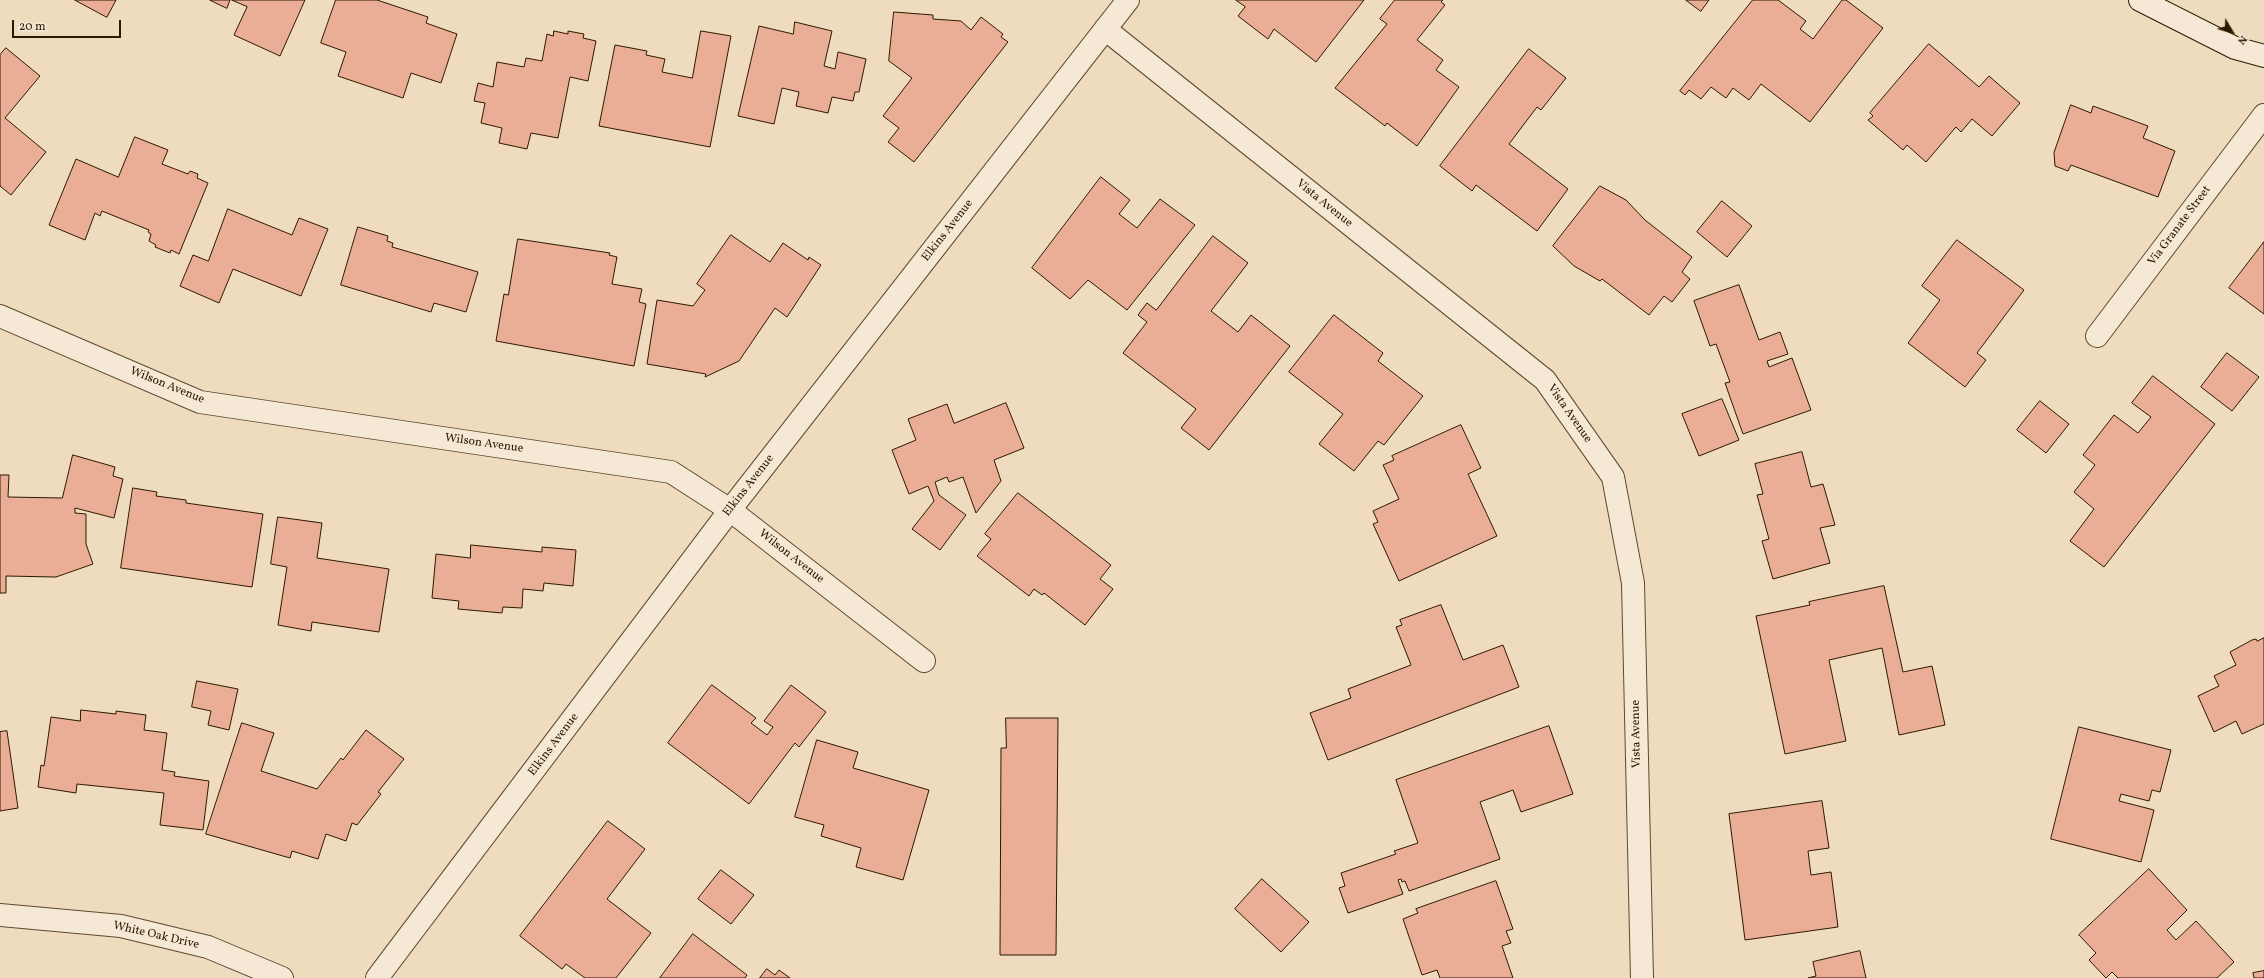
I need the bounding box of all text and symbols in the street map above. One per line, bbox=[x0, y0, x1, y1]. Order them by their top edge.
scale bar bbox=[14, 12, 123, 38]
north arrow bbox=[2212, 12, 2252, 52]
text: 20 m bbox=[19, 19, 46, 35]
text: N bbox=[2233, 32, 2250, 47]
street label: Vista Avenue bbox=[1293, 177, 1355, 231]
street label: Via Granate Street bbox=[2145, 183, 2215, 269]
street label: Elkins Avenue bbox=[919, 197, 977, 265]
street label: Wilson Avenue bbox=[128, 364, 206, 408]
street label: Vista Avenue bbox=[1544, 382, 1594, 446]
street label: Wilson Avenue bbox=[444, 431, 524, 457]
street label: Elkins Avenue bbox=[720, 452, 778, 520]
street label: Wilson Avenue bbox=[755, 527, 827, 587]
street label: Vista Avenue bbox=[1629, 700, 1645, 768]
street label: Elkins Avenue bbox=[526, 711, 582, 779]
street label: White Oak Drive bbox=[112, 919, 200, 953]

